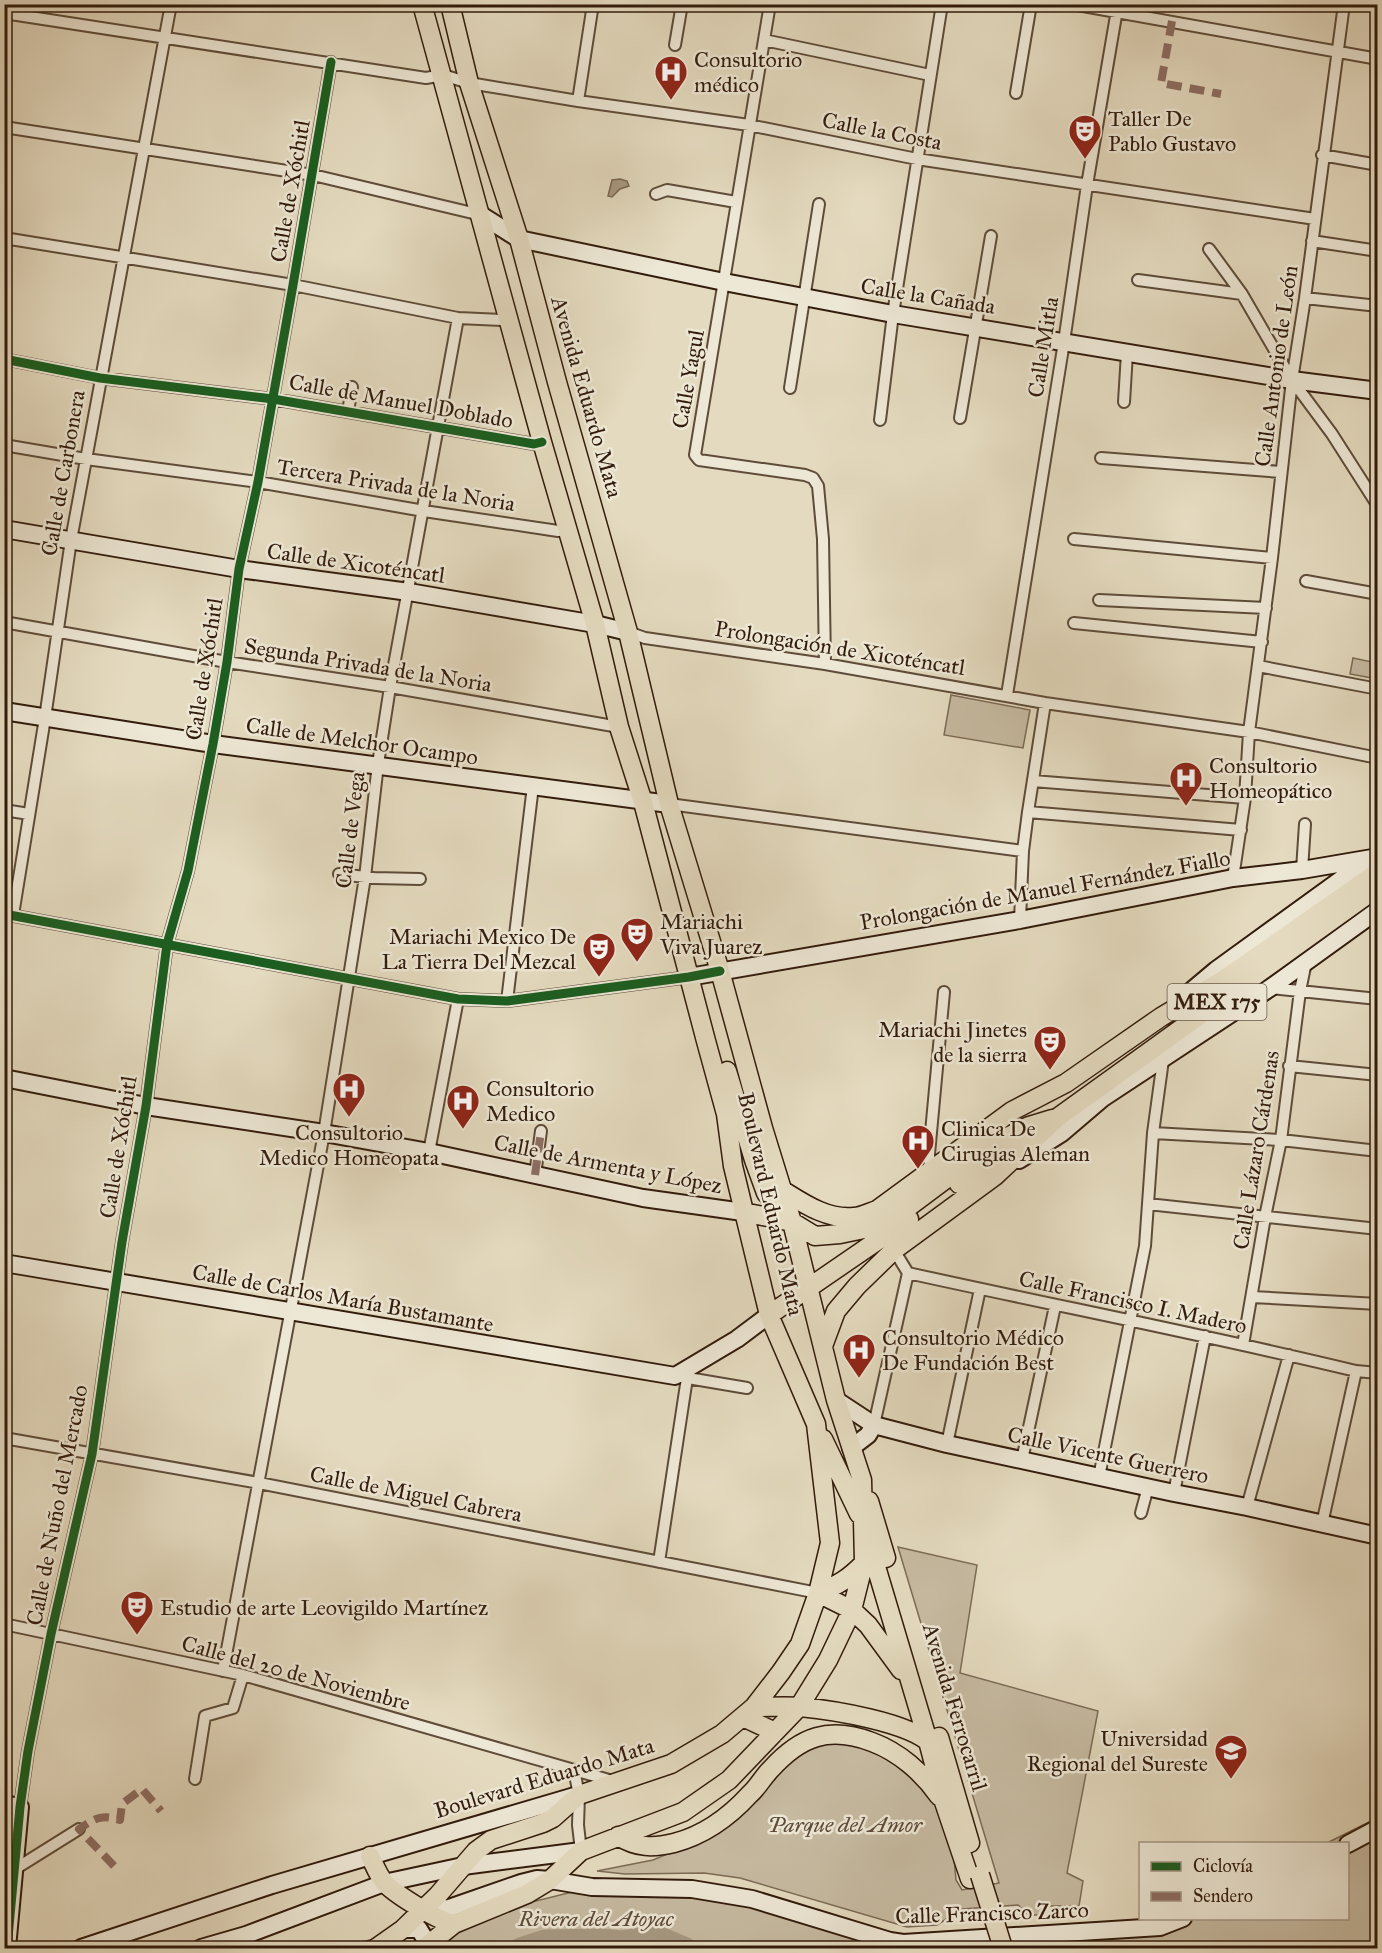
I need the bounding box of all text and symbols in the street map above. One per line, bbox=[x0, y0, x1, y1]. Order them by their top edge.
place label: Consultorio médico bbox=[694, 46, 802, 98]
hospital icon: Consultorio médico bbox=[653, 54, 689, 101]
place label: Taller De Pablo Gustavo bbox=[1108, 105, 1236, 157]
street label: Calle la Costa bbox=[820, 106, 945, 156]
theatre icon: Taller De Pablo Gustavo bbox=[1067, 113, 1103, 160]
street label: Calle de Xóchitl bbox=[264, 118, 316, 264]
street label: Calle Antonio de León bbox=[1249, 264, 1304, 468]
street label: Calle la Cañada bbox=[859, 272, 998, 320]
street label: Avenida Eduardo Mata bbox=[545, 292, 629, 502]
street label: Calle Mitla bbox=[1022, 294, 1064, 399]
street label: Calle Yagul bbox=[666, 327, 710, 431]
street label: Calle de Manuel Doblado bbox=[287, 368, 515, 434]
street label: Calle de Carbonera bbox=[35, 387, 91, 558]
street label: Tercera Privada de la Noria bbox=[275, 453, 518, 517]
street label: Calle de Xicoténcatl bbox=[265, 537, 447, 589]
street label: Calle de Xóchitl bbox=[179, 596, 229, 742]
street label: Prolongación de Xicoténcatl bbox=[713, 615, 967, 681]
street label: Segunda Privada de la Noria bbox=[242, 632, 494, 698]
street label: Calle de Melchor Ocampo bbox=[244, 711, 480, 771]
place label: Consultorio Homeopático bbox=[1209, 752, 1332, 804]
hospital icon: Consultorio Homeopático bbox=[1168, 760, 1204, 807]
street label: Calle de Vega bbox=[329, 769, 371, 890]
street label: Prolongación de Manuel Fernández Fiallo bbox=[858, 844, 1232, 936]
place label: Mariachi Viva Juarez bbox=[659, 908, 762, 960]
theatre icon: Mariachi Viva Juarez bbox=[619, 916, 655, 963]
place label: Mariachi Mexico De La Tierra Del Mezcal bbox=[381, 923, 576, 975]
theatre icon: Mariachi Mexico De La Tierra Del Mezcal bbox=[581, 931, 617, 978]
road number: MEX 175 bbox=[1168, 984, 1266, 1020]
place label: Mariachi Jinetes de la sierra bbox=[878, 1016, 1028, 1068]
theatre icon: Mariachi Jinetes de la sierra bbox=[1032, 1024, 1068, 1071]
street label: Calle Lázaro Cárdenas bbox=[1227, 1049, 1285, 1251]
hospital icon: Consultorio Medico Homeopata bbox=[331, 1071, 367, 1118]
street label: Calle de Xóchitl bbox=[93, 1074, 143, 1220]
place label: Consultorio Medico bbox=[486, 1075, 594, 1127]
hospital icon: Consultorio Medico bbox=[445, 1083, 481, 1130]
street label: Boulevard Eduardo Mata bbox=[732, 1090, 810, 1319]
place label: Clinica De Cirugias Aleman bbox=[941, 1115, 1090, 1167]
place label: Consultorio Medico Homeopata bbox=[259, 1119, 440, 1171]
hospital icon: Clinica De Cirugias Aleman bbox=[900, 1123, 936, 1170]
street label: Calle de Armenta y López bbox=[491, 1129, 725, 1199]
street label: Calle de Carlos María Bustamante bbox=[190, 1258, 496, 1338]
street label: Calle Francisco I. Madero bbox=[1017, 1265, 1249, 1339]
place label: Consultorio Médico De Fundación Best bbox=[882, 1324, 1064, 1376]
hospital icon: Consultorio Médico De Fundación Best bbox=[841, 1332, 877, 1379]
street label: Calle de Nuño del Mercado bbox=[20, 1382, 94, 1628]
street label: Calle Vicente Guerrero bbox=[1005, 1420, 1211, 1490]
street label: Calle de Miguel Cabrera bbox=[308, 1460, 525, 1528]
theatre icon: Estudio de arte Leovigildo Martínez bbox=[119, 1589, 155, 1636]
place label: Estudio de arte Leovigildo Martínez bbox=[160, 1594, 488, 1621]
street label: Avenida Ferrocarril bbox=[916, 1619, 993, 1794]
street label: Calle del 20 de Noviembre bbox=[179, 1629, 413, 1717]
place label: Universidad Regional del Sureste bbox=[1027, 1725, 1208, 1777]
street label: Boulevard Eduardo Mata bbox=[431, 1732, 658, 1824]
school or university icon: Universidad Regional del Sureste bbox=[1213, 1733, 1249, 1780]
park label: Parque del Amor bbox=[768, 1811, 924, 1838]
legend bbox=[1139, 1842, 1349, 1920]
text: Ciclovía bbox=[1193, 1855, 1253, 1877]
text: Sendero bbox=[1193, 1885, 1253, 1907]
street label: Calle Francisco Zarco bbox=[895, 1896, 1089, 1930]
park label: Rivera del Atoyac bbox=[517, 1905, 675, 1932]

